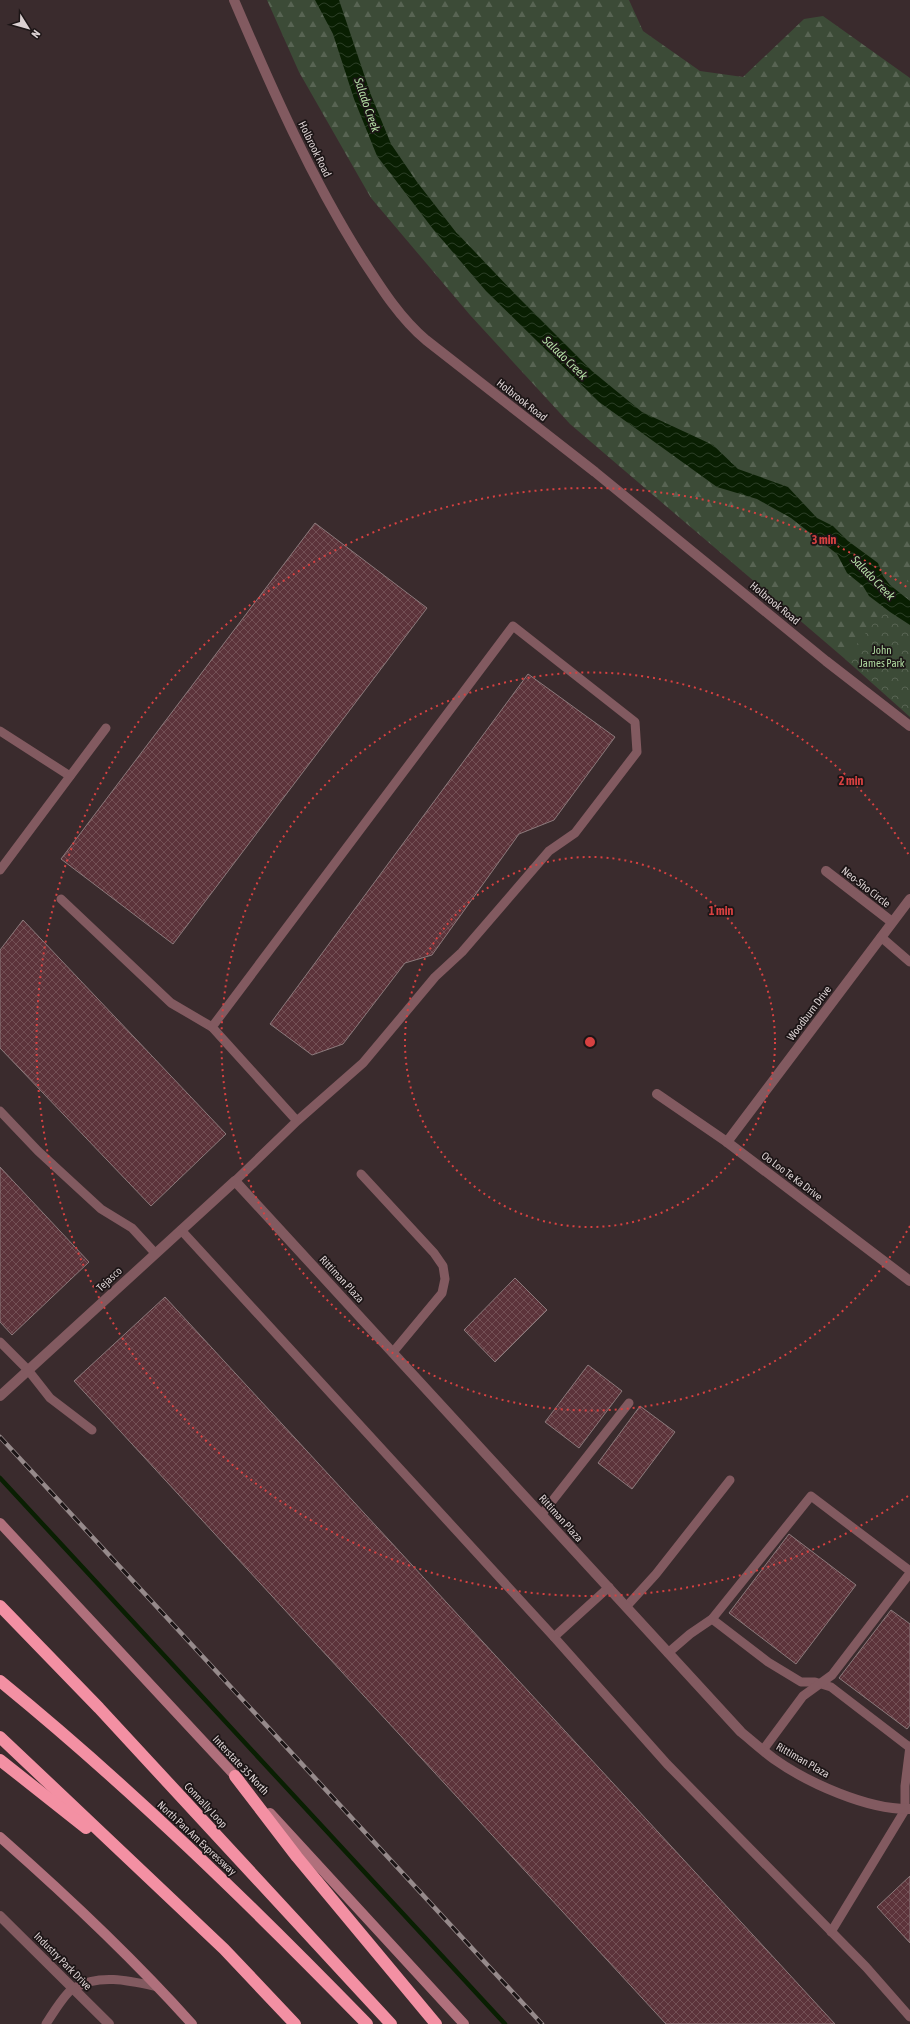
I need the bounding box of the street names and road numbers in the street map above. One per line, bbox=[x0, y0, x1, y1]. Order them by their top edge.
street label: Holbrook Road bbox=[296, 119, 334, 179]
street label: Holbrook Road bbox=[494, 377, 550, 423]
street label: Holbrook Road bbox=[748, 579, 802, 627]
street label: Neo-Sho Circle bbox=[839, 864, 893, 910]
street label: Woodburn Drive bbox=[785, 983, 833, 1043]
street label: Oo Loo Te Ka Drive bbox=[759, 1149, 825, 1203]
street label: Rittiman Plaza bbox=[317, 1253, 367, 1305]
street label: Tejasco bbox=[94, 1264, 124, 1294]
street label: Rittiman Plaza bbox=[537, 1492, 585, 1544]
street label: Interstate 35 North bbox=[211, 1733, 271, 1797]
street label: Rittiman Plaza bbox=[774, 1740, 832, 1780]
street label: Connally Loop bbox=[182, 1780, 230, 1830]
street label: North Pan Am Expressway bbox=[155, 1798, 239, 1878]
street label: Industry Park Drive bbox=[32, 1930, 94, 1992]

